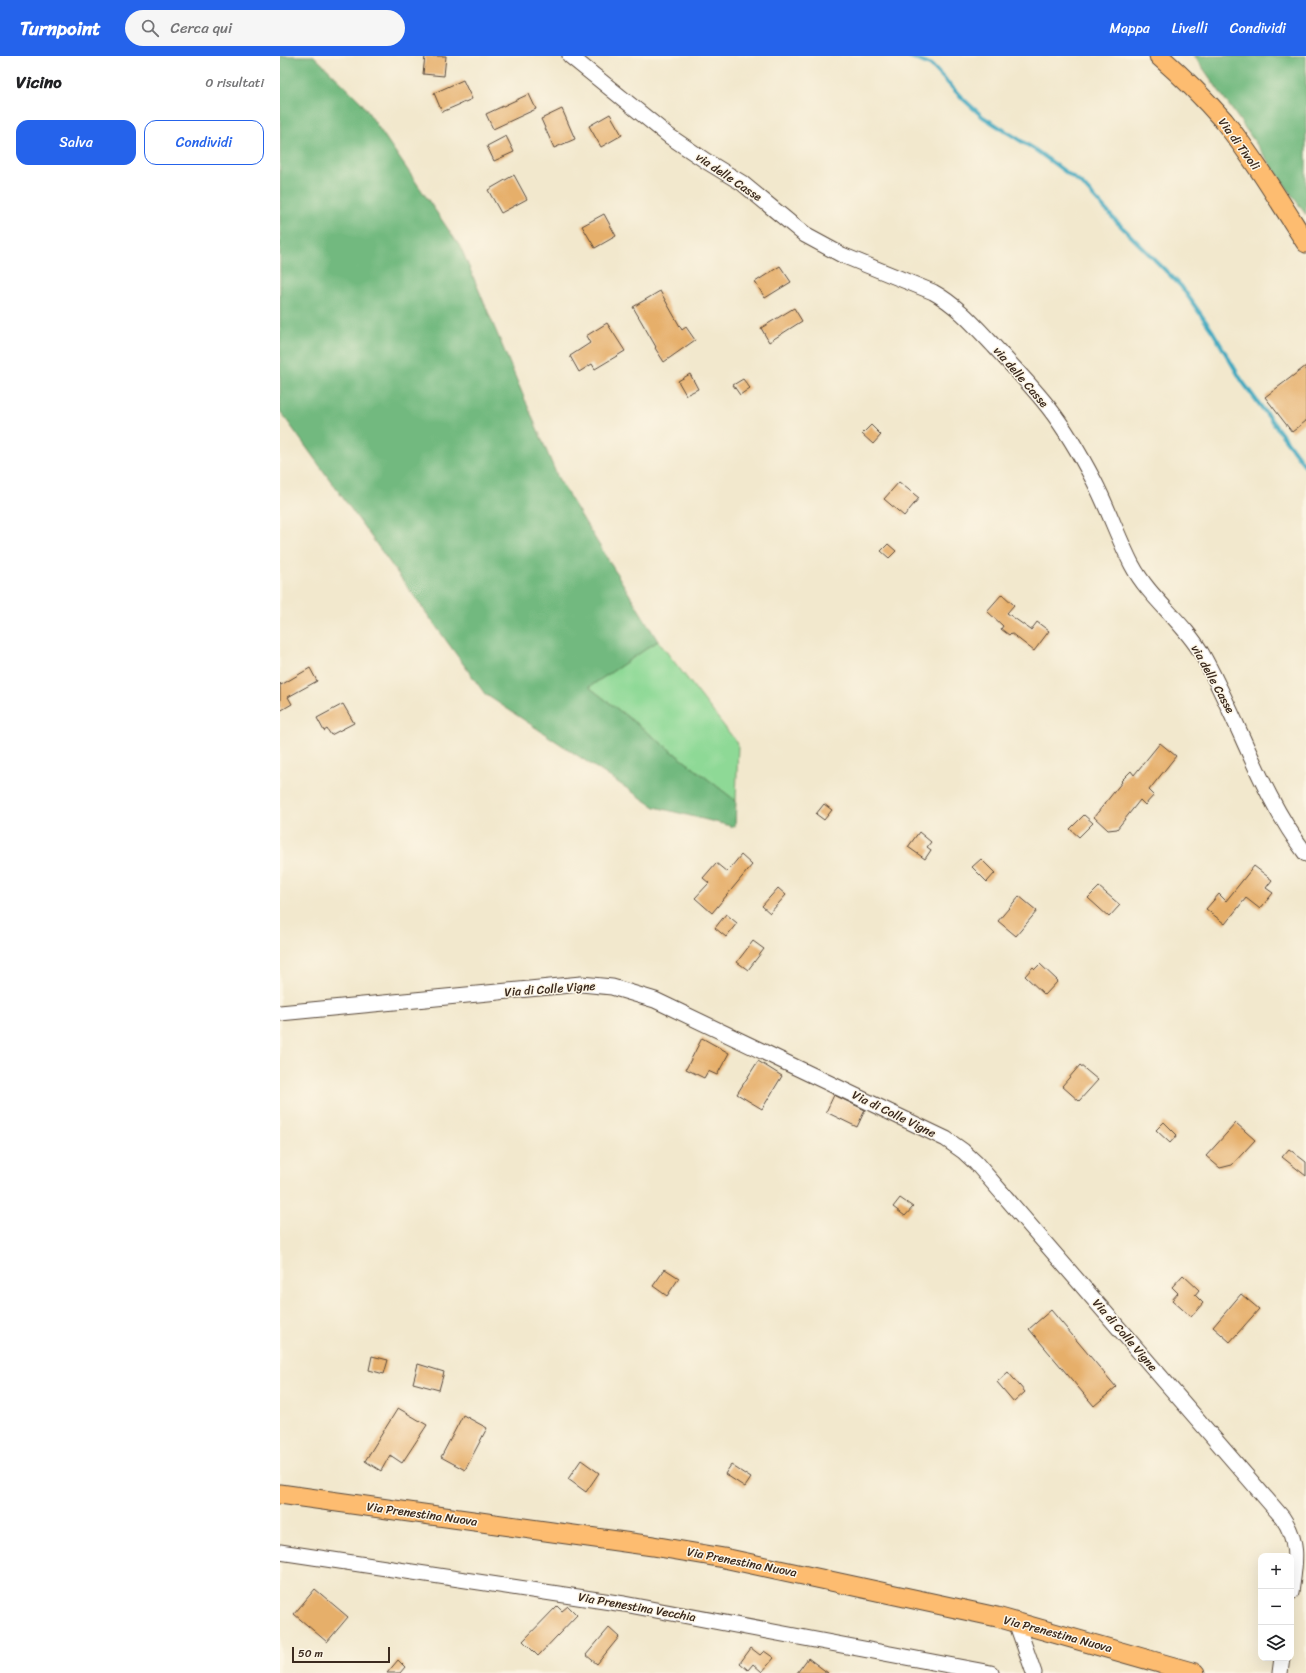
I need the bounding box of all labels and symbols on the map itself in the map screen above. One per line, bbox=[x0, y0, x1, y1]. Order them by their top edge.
street label: Via di Tivoli bbox=[1212, 113, 1266, 176]
street label: via delle Casse bbox=[691, 147, 767, 207]
street label: via delle Casse bbox=[988, 341, 1054, 413]
street label: via delle Casse bbox=[1185, 640, 1241, 718]
street label: Via di Colle Vigne bbox=[504, 975, 596, 1003]
street label: Via di Colle Vigne bbox=[848, 1084, 940, 1144]
street label: Via di Colle Vigne bbox=[1087, 1293, 1163, 1377]
street label: Via Prenestina Nuova bbox=[365, 1495, 479, 1533]
street label: Via Prenestina Nuova bbox=[685, 1541, 799, 1583]
street label: Via Prenestina Vecchia bbox=[576, 1586, 698, 1628]
street label: Via Prenestina Nuova bbox=[1001, 1609, 1115, 1659]
scale bar bbox=[292, 1645, 390, 1664]

